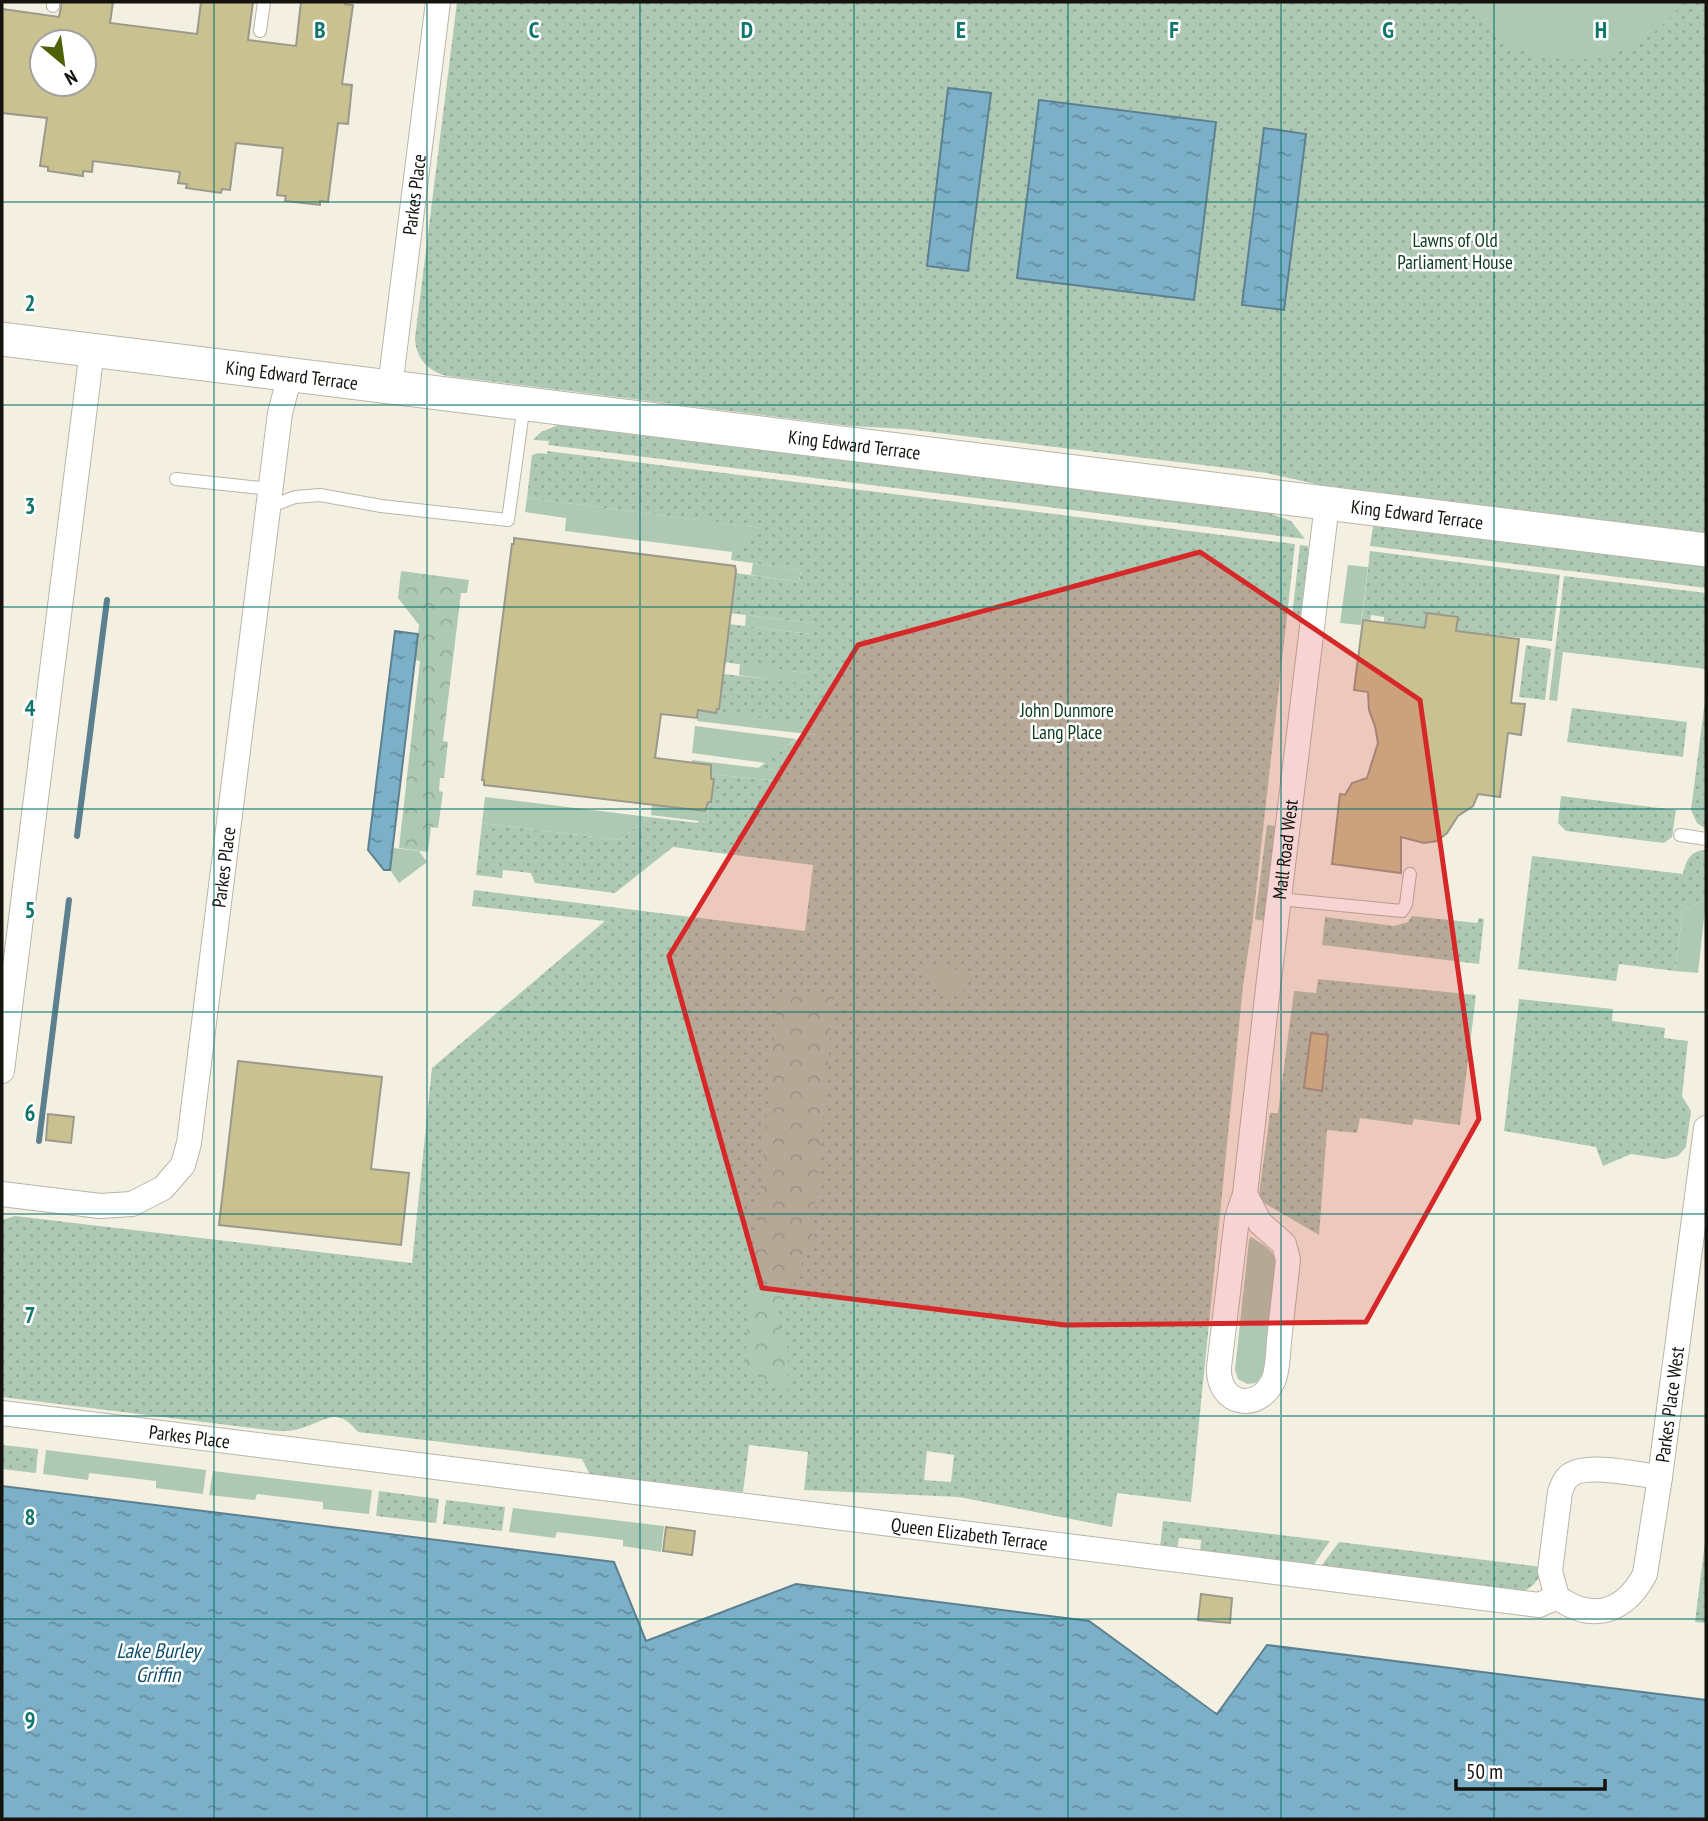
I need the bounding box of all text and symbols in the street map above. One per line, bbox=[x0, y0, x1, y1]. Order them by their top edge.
text: B bbox=[314, 15, 326, 44]
text: C bbox=[529, 15, 540, 44]
text: D bbox=[741, 15, 753, 44]
text: E bbox=[956, 15, 966, 44]
text: F bbox=[1169, 15, 1179, 44]
text: G bbox=[1382, 15, 1394, 44]
text: H bbox=[1595, 15, 1607, 44]
north arrow bbox=[28, 28, 98, 98]
text: N bbox=[61, 65, 82, 91]
street label: Parkes Place bbox=[397, 153, 431, 236]
park label: Lawns of Old Parliament House bbox=[1397, 228, 1513, 274]
text: 2 bbox=[25, 288, 36, 317]
street label: King Edward Terrace bbox=[224, 355, 359, 395]
street label: King Edward Terrace bbox=[787, 424, 922, 465]
text: 3 bbox=[25, 491, 36, 520]
street label: King Edward Terrace bbox=[1350, 494, 1485, 534]
text: 4 bbox=[25, 693, 36, 722]
park label: John Dunmore Lang Place bbox=[1019, 698, 1114, 744]
street label: Mall Road West bbox=[1267, 797, 1303, 900]
street label: Parkes Place bbox=[206, 825, 240, 909]
text: 5 bbox=[25, 895, 36, 924]
text: 6 bbox=[25, 1098, 36, 1127]
text: 7 bbox=[25, 1300, 36, 1329]
street label: Parkes Place West bbox=[1650, 1344, 1689, 1464]
street label: Parkes Place bbox=[148, 1419, 232, 1453]
text: 8 bbox=[25, 1502, 36, 1531]
street label: Queen Elizabeth Terrace bbox=[890, 1512, 1049, 1556]
water label: Lake Burley Griffin bbox=[116, 1637, 203, 1688]
text: 9 bbox=[25, 1705, 36, 1734]
scale bar bbox=[1456, 1748, 1605, 1792]
text: 50 m bbox=[1466, 1758, 1503, 1785]

